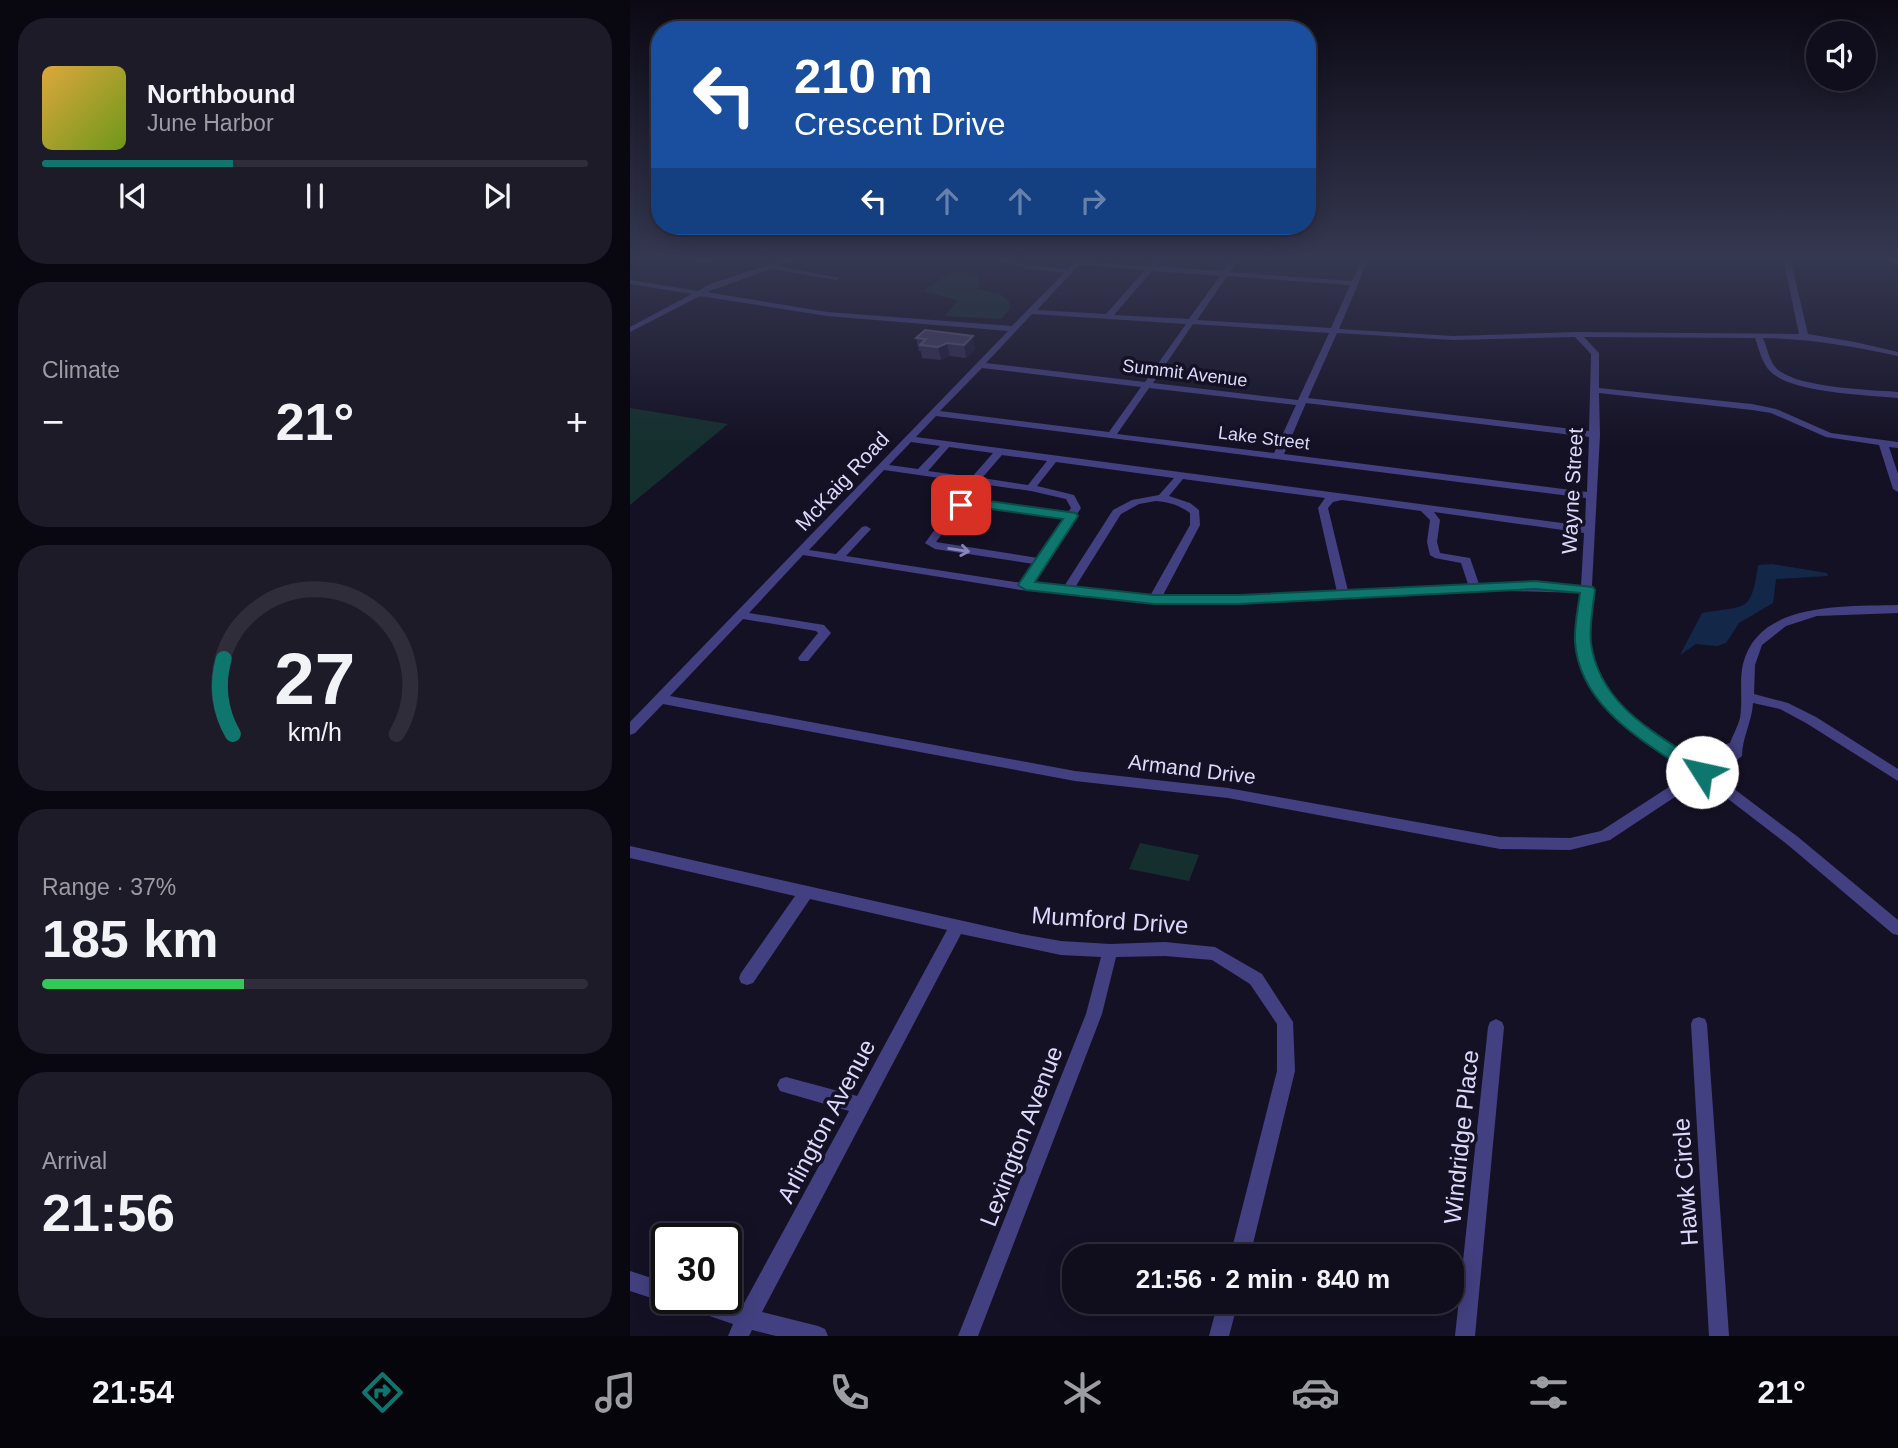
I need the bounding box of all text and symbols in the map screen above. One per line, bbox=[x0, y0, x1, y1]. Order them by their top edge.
map controls bbox=[1806, 21, 1876, 91]
button: sound bbox=[1806, 21, 1876, 91]
icon: left bbox=[679, 49, 770, 140]
text: 210 m bbox=[794, 49, 933, 103]
text: Northbound bbox=[147, 79, 296, 109]
text: Crescent Drive bbox=[794, 106, 1006, 142]
text: June Harbor bbox=[147, 110, 274, 136]
icon: previous bbox=[114, 177, 152, 215]
icon: pause bbox=[296, 177, 334, 215]
icon: next bbox=[478, 177, 516, 215]
icon: left bbox=[855, 182, 893, 220]
icon: ahead bbox=[928, 182, 966, 220]
icon: ahead bbox=[1001, 182, 1039, 220]
icon: right bbox=[1074, 182, 1112, 220]
street label: Summit Avenue bbox=[1121, 355, 1249, 391]
text: Climate bbox=[42, 357, 120, 383]
text: 21° bbox=[276, 393, 354, 451]
text: − bbox=[42, 401, 64, 443]
text: + bbox=[566, 401, 588, 443]
street label: Lake Street bbox=[1217, 422, 1311, 454]
street label: McKaig Road bbox=[791, 427, 893, 535]
street label: Wayne Street bbox=[1557, 427, 1587, 555]
pin bbox=[931, 475, 991, 535]
icon: arrive bbox=[942, 486, 980, 524]
one-way arrow bbox=[947, 543, 969, 556]
text: 27 bbox=[275, 638, 355, 719]
text: km/h bbox=[288, 718, 342, 746]
position arrow bbox=[1665, 735, 1739, 809]
street label: Armand Drive bbox=[1127, 750, 1257, 788]
text: Range · 37% bbox=[42, 874, 176, 900]
street label: Mumford Drive bbox=[1031, 901, 1189, 939]
text: 185 km bbox=[42, 910, 218, 968]
street label: Arlington Avenue bbox=[772, 1035, 880, 1207]
street label: Lexington Avenue bbox=[974, 1042, 1068, 1230]
street label: Windridge Place bbox=[1438, 1049, 1484, 1225]
street label: Hawk Circle bbox=[1667, 1117, 1703, 1247]
text: Arrival bbox=[42, 1148, 107, 1174]
text: 21:56 bbox=[42, 1184, 175, 1242]
speed limit sign: 30 bbox=[651, 1223, 742, 1314]
text: 21:56 · 2 min · 840 m bbox=[1136, 1264, 1390, 1294]
icon: directions bbox=[358, 1368, 407, 1417]
icon: music bbox=[591, 1368, 640, 1417]
icon: phone bbox=[825, 1368, 874, 1417]
icon: climate bbox=[1058, 1368, 1107, 1417]
icon: car bbox=[1291, 1368, 1340, 1417]
icon: filters bbox=[1524, 1368, 1573, 1417]
text: 21:54 bbox=[92, 1374, 174, 1410]
text: 21° bbox=[1757, 1374, 1806, 1410]

